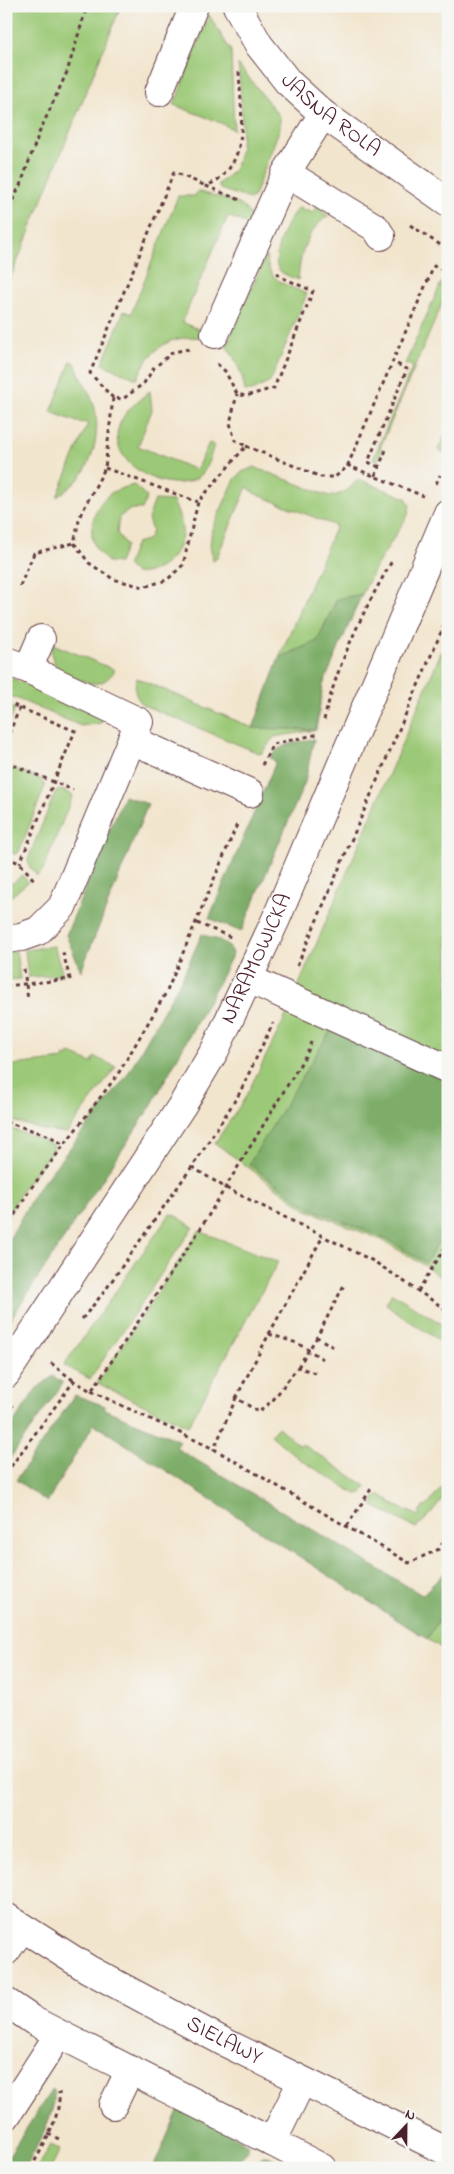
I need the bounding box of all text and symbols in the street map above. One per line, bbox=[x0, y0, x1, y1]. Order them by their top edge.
street label: JASNA ROLA bbox=[272, 67, 387, 166]
street label: NARAMOWICKA bbox=[213, 889, 301, 1029]
street label: SIELAWY bbox=[180, 2008, 267, 2074]
north arrow bbox=[382, 2102, 432, 2152]
text: N bbox=[402, 2104, 419, 2127]

